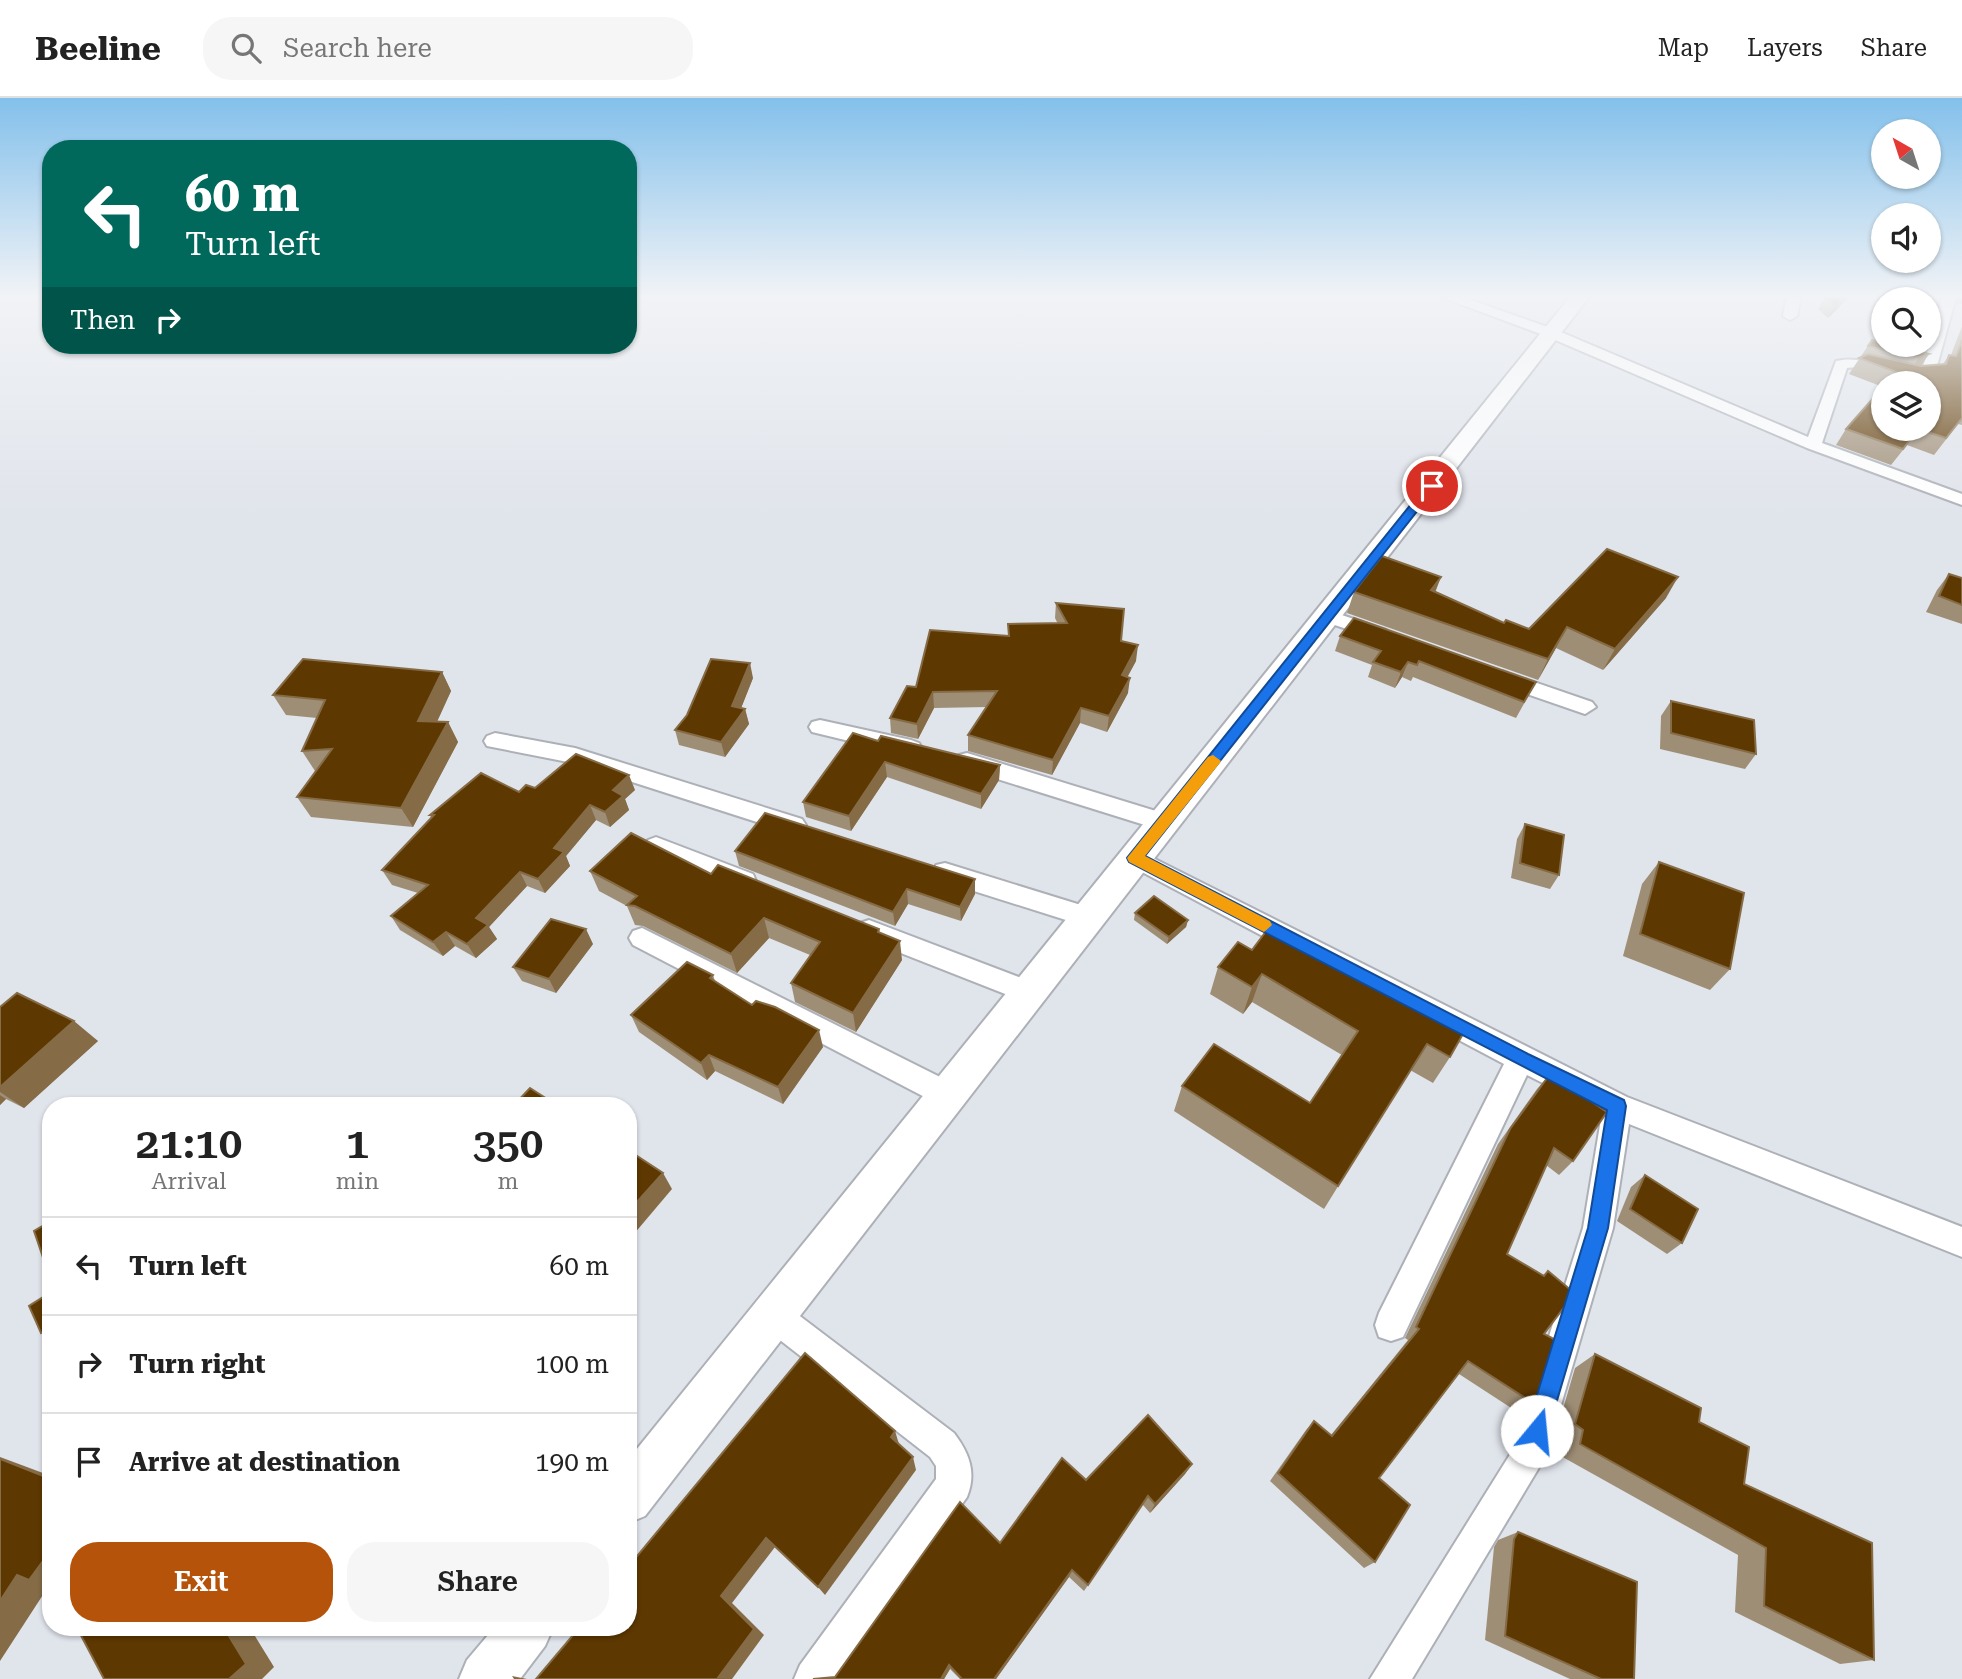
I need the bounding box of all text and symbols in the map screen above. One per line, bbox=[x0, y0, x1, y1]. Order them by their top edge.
search box bbox=[203, 17, 693, 80]
text: Beeline bbox=[35, 29, 161, 68]
icon: search bbox=[227, 29, 265, 67]
text: Search here bbox=[283, 33, 432, 63]
text: Map bbox=[1658, 34, 1709, 62]
text: Layers bbox=[1747, 34, 1823, 62]
text: Share bbox=[1861, 34, 1927, 62]
north arrow bbox=[1871, 119, 1941, 189]
map controls bbox=[1871, 119, 1941, 441]
text: 60 m bbox=[185, 166, 300, 223]
icon: left bbox=[70, 168, 161, 259]
button: sound bbox=[1871, 203, 1941, 273]
text: Turn left bbox=[185, 225, 320, 263]
button: search bbox=[1871, 287, 1941, 357]
icon: right bbox=[149, 301, 187, 339]
text: Then bbox=[70, 305, 135, 335]
button: layers bbox=[1871, 371, 1941, 441]
pin bbox=[1402, 456, 1462, 516]
icon: arrive bbox=[1413, 467, 1451, 505]
text: 21:10 bbox=[136, 1119, 242, 1168]
text: 1 bbox=[346, 1119, 369, 1168]
text: 350 bbox=[473, 1119, 543, 1168]
text: Arrival bbox=[152, 1168, 226, 1195]
text: min bbox=[336, 1168, 379, 1195]
text: m bbox=[497, 1168, 518, 1195]
icon: left bbox=[70, 1247, 108, 1285]
text: Turn left bbox=[129, 1251, 247, 1281]
text: 60 m bbox=[550, 1251, 609, 1281]
icon: right bbox=[70, 1345, 108, 1383]
text: Turn right bbox=[129, 1349, 265, 1379]
text: 100 m bbox=[535, 1349, 609, 1379]
position arrow bbox=[1500, 1394, 1574, 1468]
icon: arrive bbox=[70, 1443, 108, 1481]
text: Arrive at destination bbox=[129, 1447, 400, 1477]
text: 190 m bbox=[535, 1447, 609, 1477]
button: Exit bbox=[70, 1542, 333, 1622]
button: Share bbox=[347, 1542, 609, 1622]

